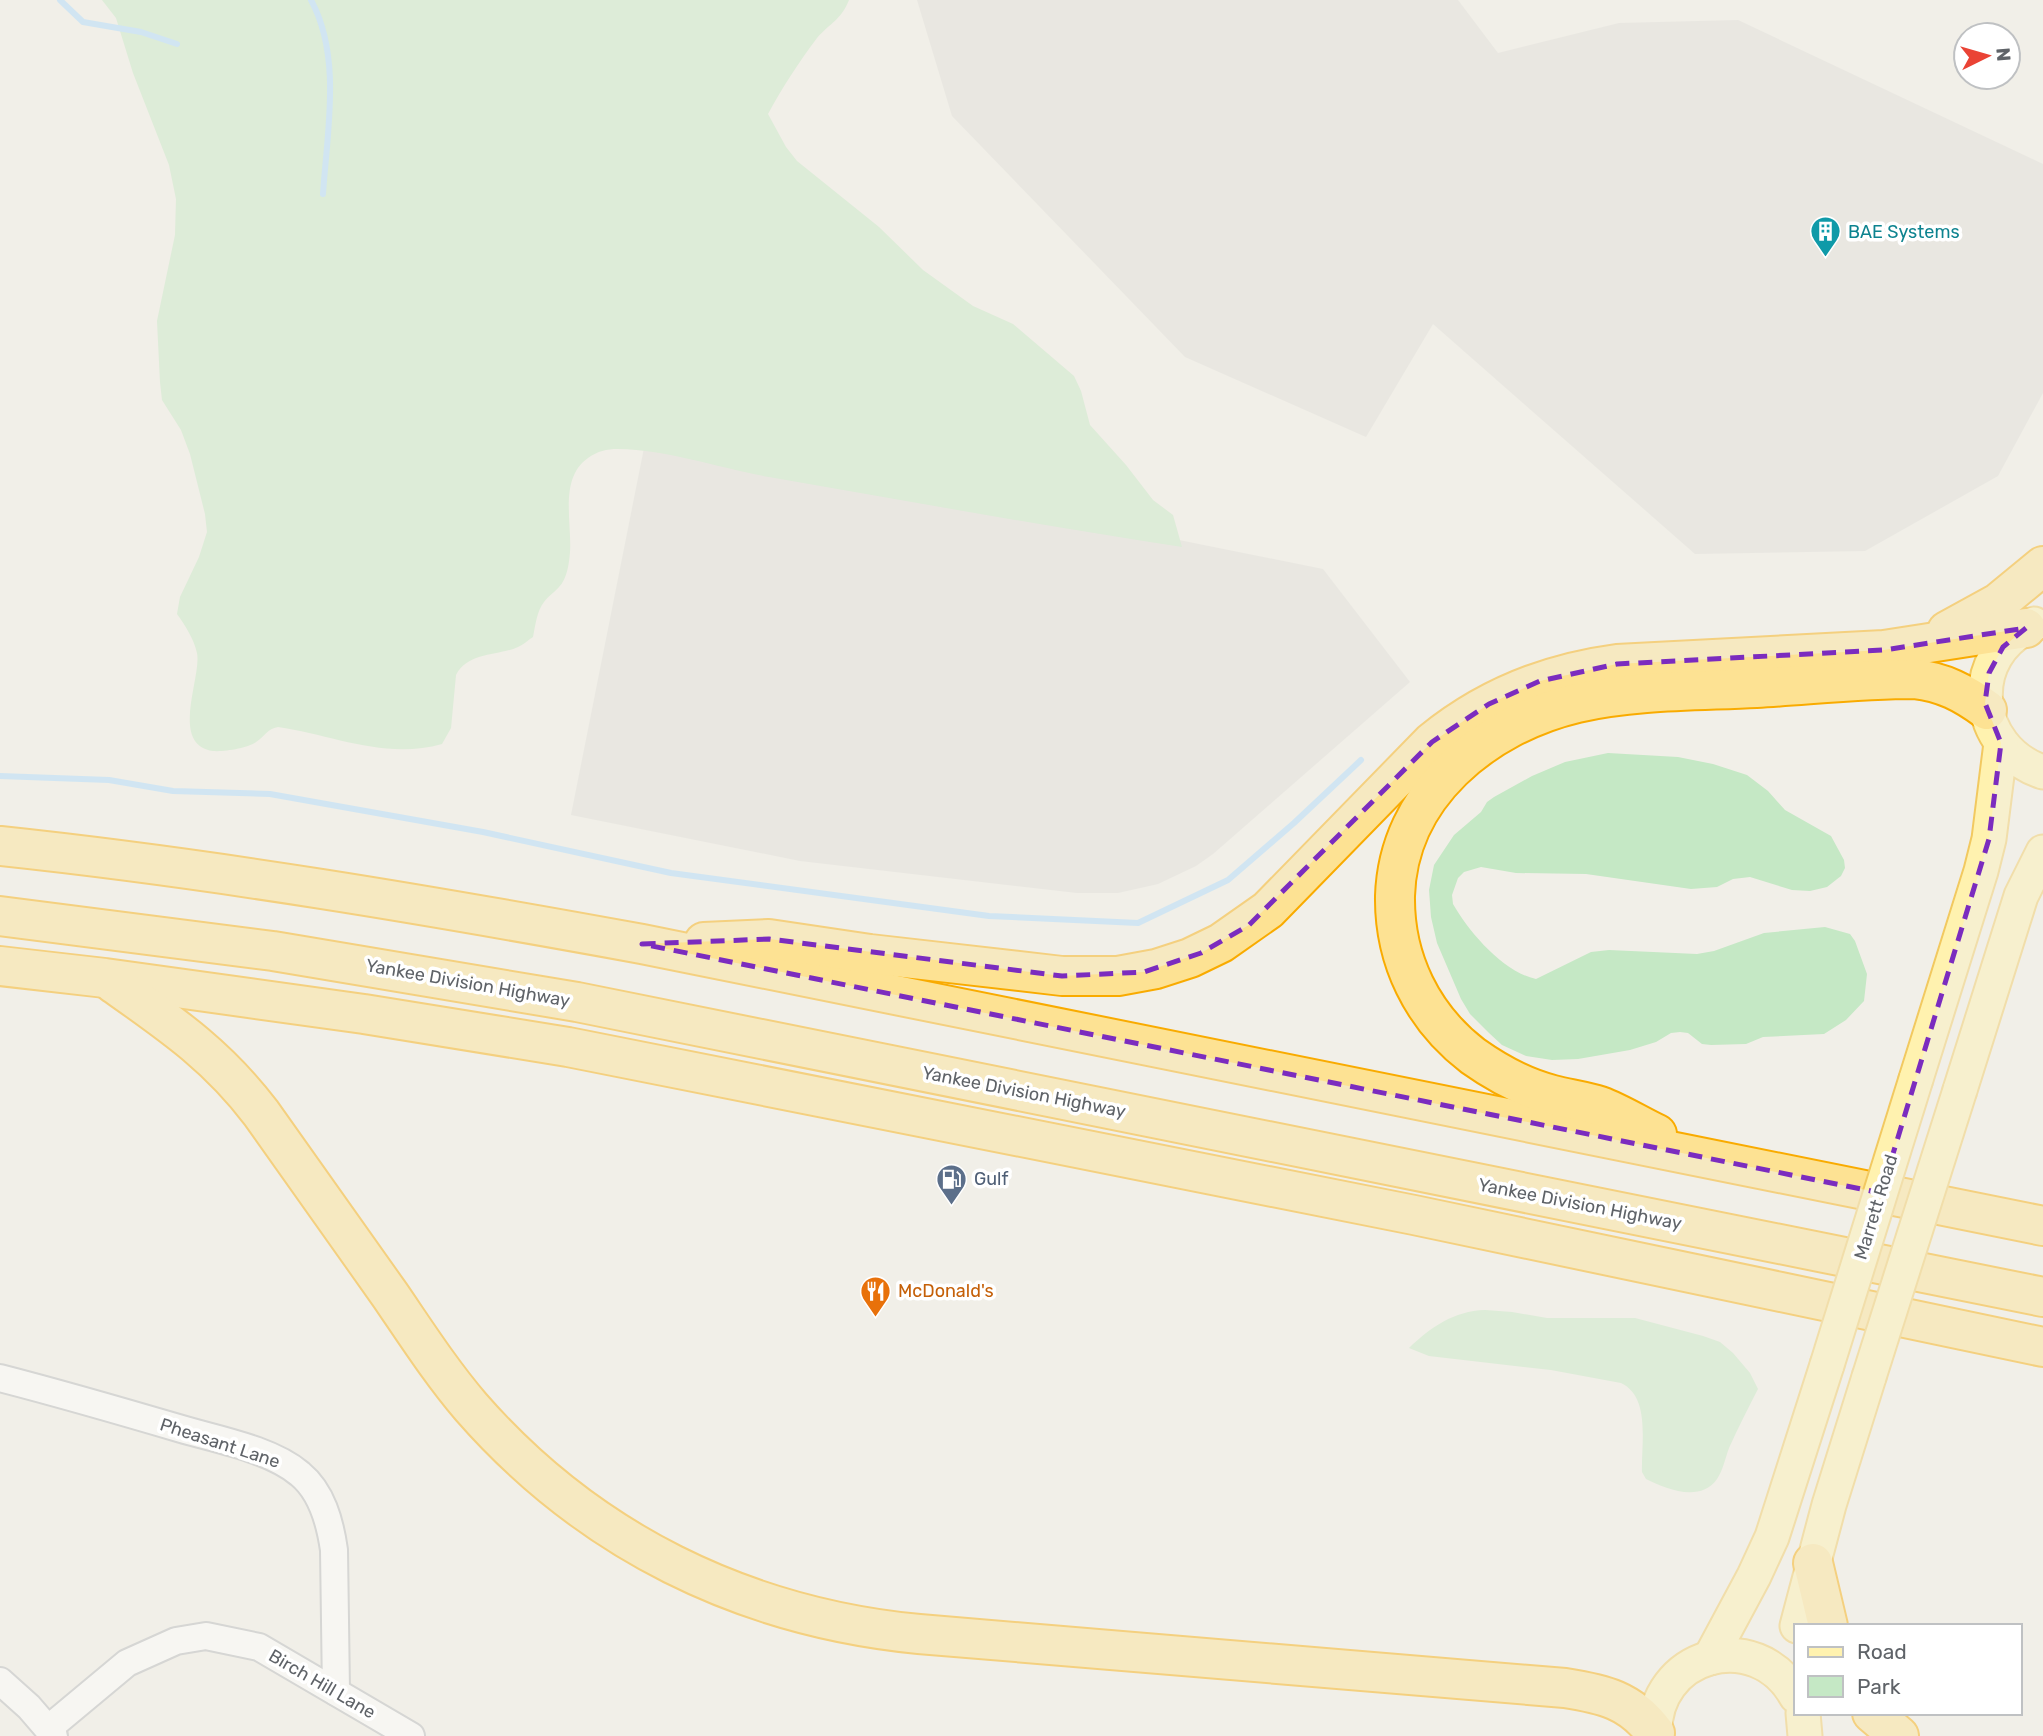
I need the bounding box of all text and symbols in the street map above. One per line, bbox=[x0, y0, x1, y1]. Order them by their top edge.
north arrow bbox=[1952, 21, 2022, 91]
text: N bbox=[1991, 47, 2015, 62]
building icon: BAE Systems bbox=[1808, 215, 1842, 259]
place label: BAE Systems bbox=[1848, 221, 1960, 243]
street label: Yankee Division Highway bbox=[364, 954, 572, 1012]
street label: Yankee Division Highway bbox=[920, 1061, 1128, 1123]
street label: Marrett Road bbox=[1850, 1152, 1902, 1262]
fuel station icon: Gulf bbox=[934, 1162, 968, 1206]
place label: Gulf bbox=[974, 1168, 1008, 1190]
street label: Yankee Division Highway bbox=[1476, 1173, 1684, 1235]
restaurant icon: McDonald's bbox=[858, 1274, 892, 1318]
place label: McDonald's bbox=[898, 1280, 994, 1302]
street label: Pheasant Lane bbox=[157, 1413, 283, 1473]
legend bbox=[1794, 1624, 2022, 1715]
text: Road bbox=[1857, 1639, 1907, 1664]
street label: Birch Hill Lane bbox=[265, 1645, 379, 1723]
text: Park bbox=[1857, 1674, 1901, 1699]

